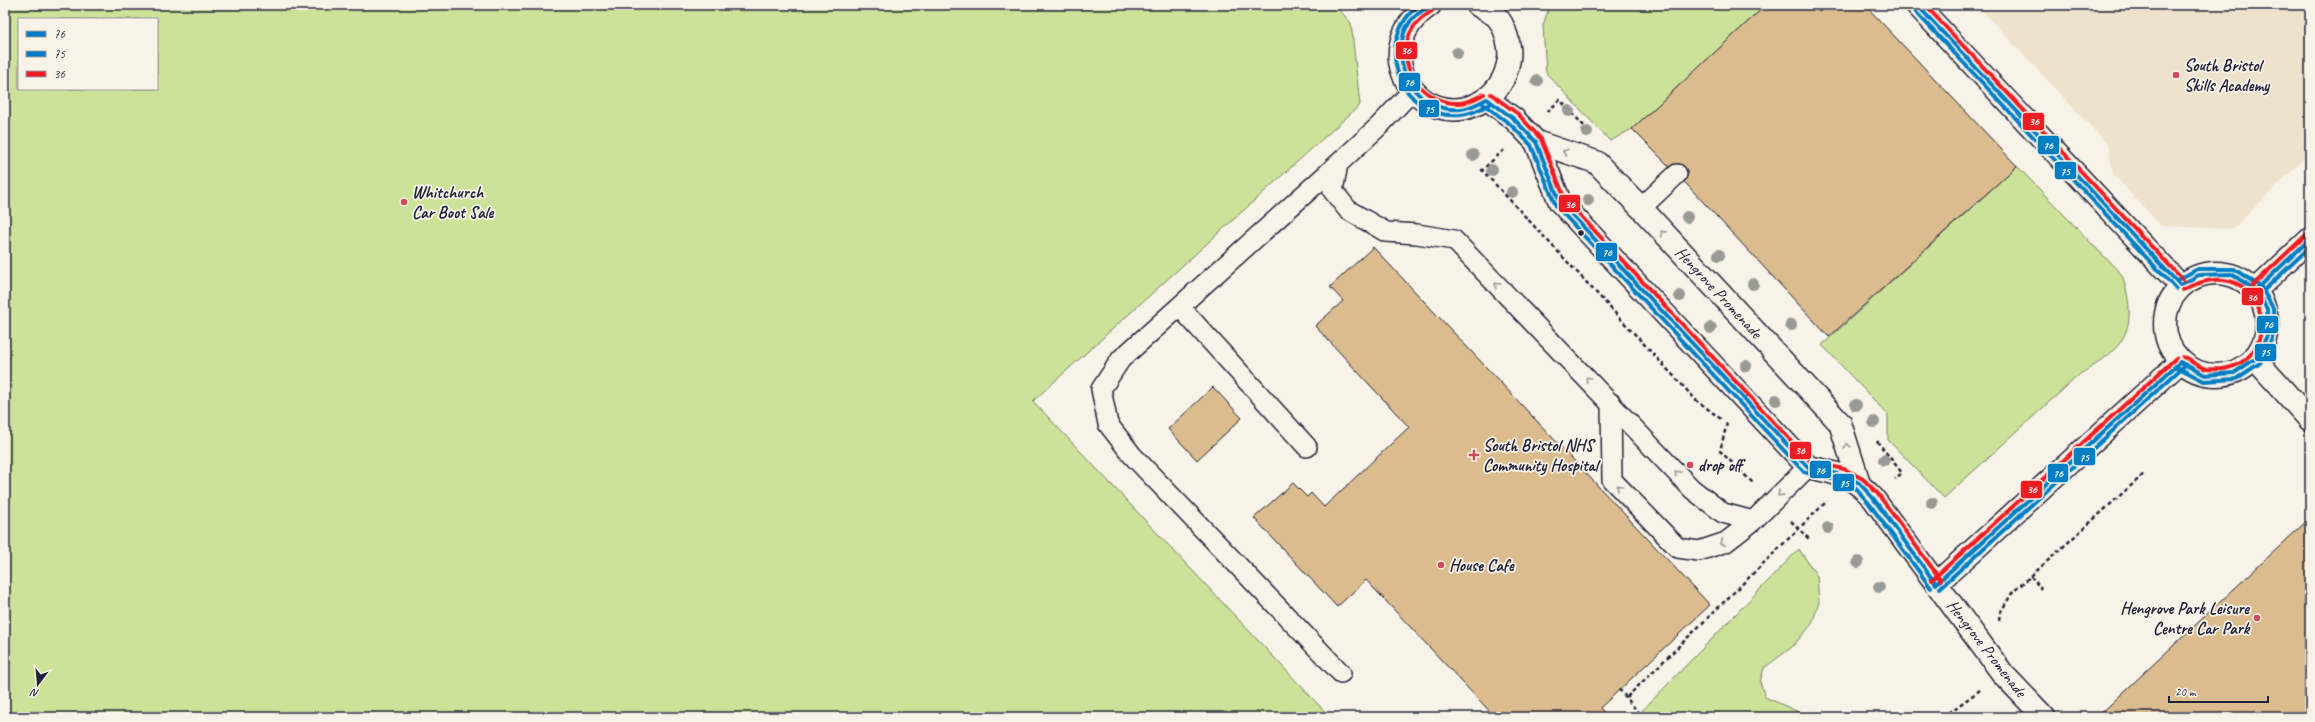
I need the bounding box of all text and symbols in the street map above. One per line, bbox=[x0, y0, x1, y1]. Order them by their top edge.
legend bbox=[18, 18, 158, 90]
text: 76 bbox=[54, 26, 65, 42]
line badge: 36 bbox=[1395, 41, 1418, 60]
text: 36 bbox=[1401, 43, 1412, 57]
text: 75 bbox=[54, 46, 65, 62]
place label: South Bristol Skills Academy bbox=[2184, 55, 2270, 96]
text: 36 bbox=[54, 66, 65, 82]
marker: South Bristol Skills Academy bbox=[2171, 70, 2181, 80]
line badge: 76 bbox=[1398, 72, 1421, 92]
text: 76 bbox=[1404, 75, 1415, 89]
line badge: 75 bbox=[1418, 99, 1440, 118]
text: 75 bbox=[1424, 102, 1435, 116]
line badge: 36 bbox=[2022, 112, 2045, 131]
text: 36 bbox=[2029, 114, 2040, 128]
line badge: 76 bbox=[2037, 135, 2060, 155]
text: 76 bbox=[2043, 138, 2054, 152]
one-way arrow bbox=[1561, 148, 1568, 156]
line badge: 75 bbox=[2054, 161, 2077, 180]
text: 75 bbox=[2060, 164, 2071, 178]
place label: Whitchurch Car Boot Sale bbox=[412, 182, 495, 223]
line badge: 36 bbox=[1558, 194, 1581, 213]
marker: Whitchurch Car Boot Sale bbox=[399, 197, 409, 207]
text: 36 bbox=[1565, 197, 1576, 211]
unlabelled marker bbox=[1576, 228, 1586, 238]
one-way arrow bbox=[1661, 230, 1668, 237]
line badge: 76 bbox=[1595, 242, 1618, 262]
street label: Hengrove Promenade bbox=[1671, 242, 1768, 344]
text: 76 bbox=[1602, 245, 1613, 259]
one-way arrow bbox=[1495, 282, 1502, 290]
line badge: 36 bbox=[2241, 287, 2264, 306]
text: 36 bbox=[2247, 290, 2258, 304]
line badge: 76 bbox=[2256, 315, 2279, 334]
text: 76 bbox=[2263, 317, 2274, 331]
line badge: 75 bbox=[2254, 343, 2277, 362]
text: 75 bbox=[2260, 345, 2271, 359]
one-way arrow bbox=[1585, 376, 1593, 384]
place label: South Bristol NHS Community Hospital bbox=[1483, 435, 1601, 476]
line badge: 36 bbox=[1789, 441, 1812, 460]
one-way arrow bbox=[1844, 442, 1852, 449]
text: 36 bbox=[1795, 443, 1806, 457]
line badge: 75 bbox=[2073, 447, 2096, 466]
marker: South Bristol NHS Community Hospital bbox=[1468, 449, 1480, 461]
text: 75 bbox=[2079, 450, 2090, 464]
place label: drop off bbox=[1698, 455, 1747, 476]
marker: drop off bbox=[1685, 460, 1695, 470]
line badge: 76 bbox=[1809, 460, 1832, 479]
text: 76 bbox=[1815, 463, 1826, 477]
line badge: 76 bbox=[2047, 463, 2069, 483]
text: 76 bbox=[2053, 466, 2064, 480]
one-way arrow bbox=[1674, 470, 1682, 478]
line badge: 75 bbox=[1832, 473, 1855, 492]
text: 75 bbox=[1839, 476, 1850, 490]
line badge: 36 bbox=[2020, 480, 2043, 499]
text: 36 bbox=[2027, 482, 2038, 496]
one-way arrow bbox=[1616, 484, 1624, 492]
one-way arrow bbox=[1777, 490, 1785, 497]
one-way arrow bbox=[1718, 539, 1725, 547]
place label: House Cafe bbox=[1449, 555, 1515, 576]
marker: House Cafe bbox=[1436, 560, 1446, 570]
street label: Hengrove Promenade bbox=[1942, 595, 2032, 702]
place label: Hengrove Park Leisure Centre Car Park bbox=[2120, 598, 2251, 639]
marker: Hengrove Park Leisure Centre Car Park bbox=[2252, 613, 2262, 623]
north arrow bbox=[18, 664, 58, 704]
scale bar bbox=[2169, 678, 2268, 704]
text: 20 m bbox=[2175, 684, 2197, 700]
text: N bbox=[28, 685, 40, 701]

